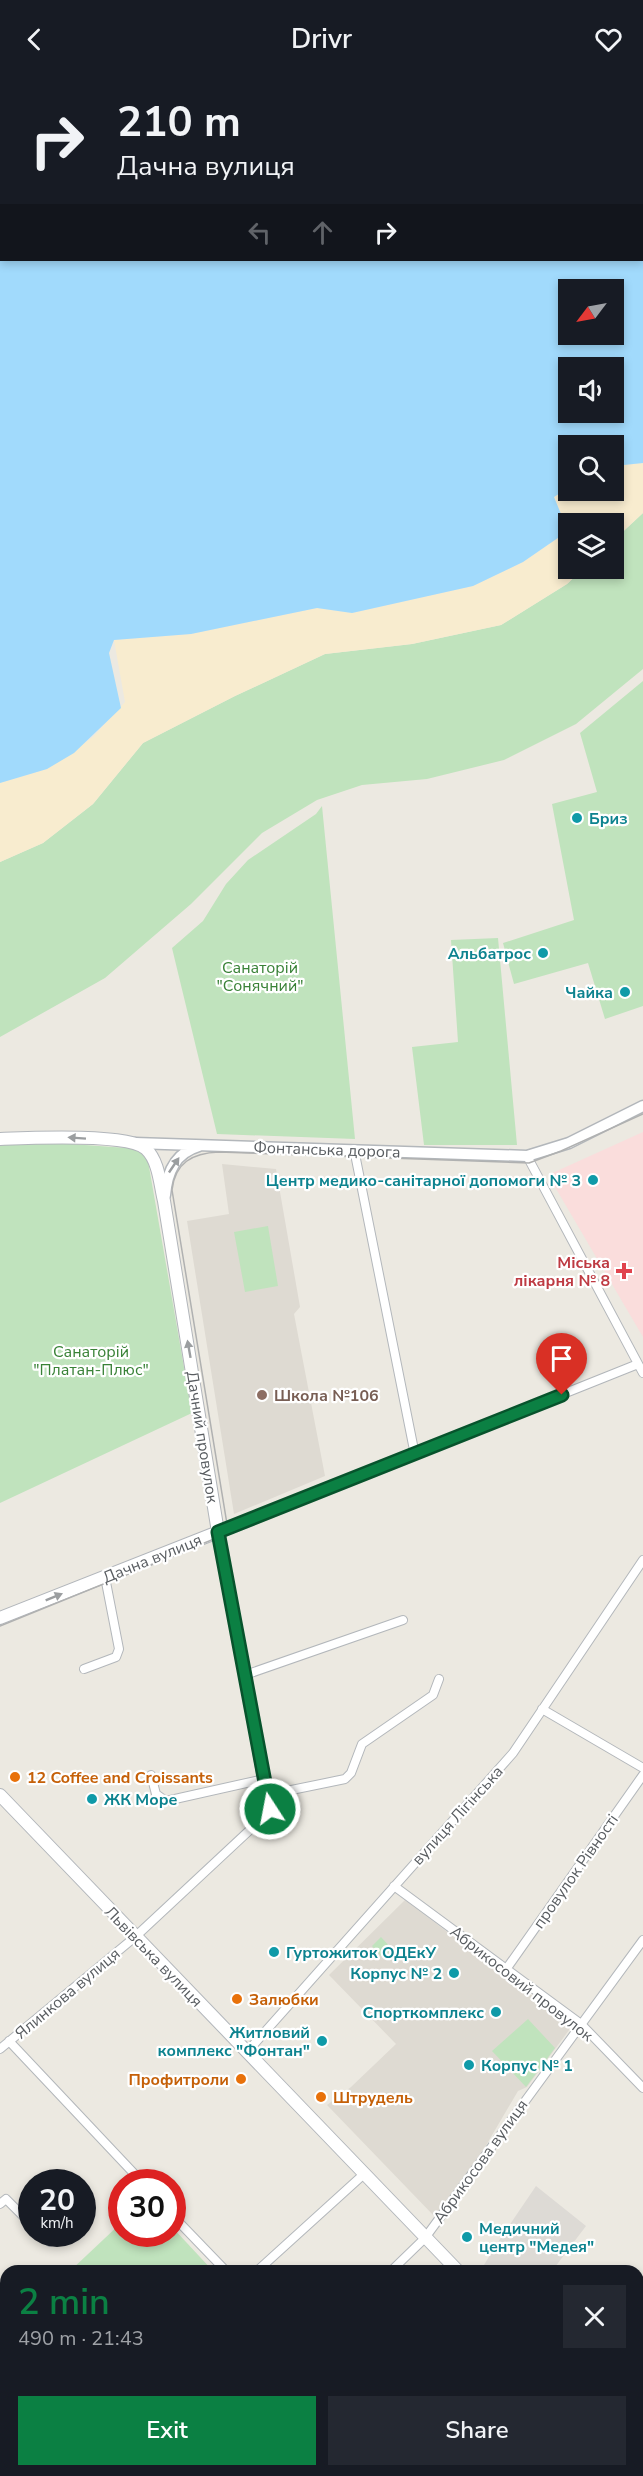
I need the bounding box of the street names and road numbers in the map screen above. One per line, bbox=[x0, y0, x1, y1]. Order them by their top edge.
street label: Фонтанська дорога bbox=[253, 1136, 401, 1164]
street label: Дачний провулок bbox=[181, 1370, 223, 1505]
street label: Дачна вулиця bbox=[99, 1529, 205, 1589]
street label: вулиця Лігінська bbox=[407, 1761, 508, 1870]
street label: провулок Рівності bbox=[528, 1810, 624, 1933]
street label: Львівська вулиця bbox=[99, 1901, 207, 2012]
street label: Абрикосовий провулок bbox=[445, 1921, 598, 2047]
street label: Ялинкова вулиця bbox=[10, 1943, 125, 2044]
street label: Абрикосова вулиця bbox=[428, 2095, 533, 2228]

